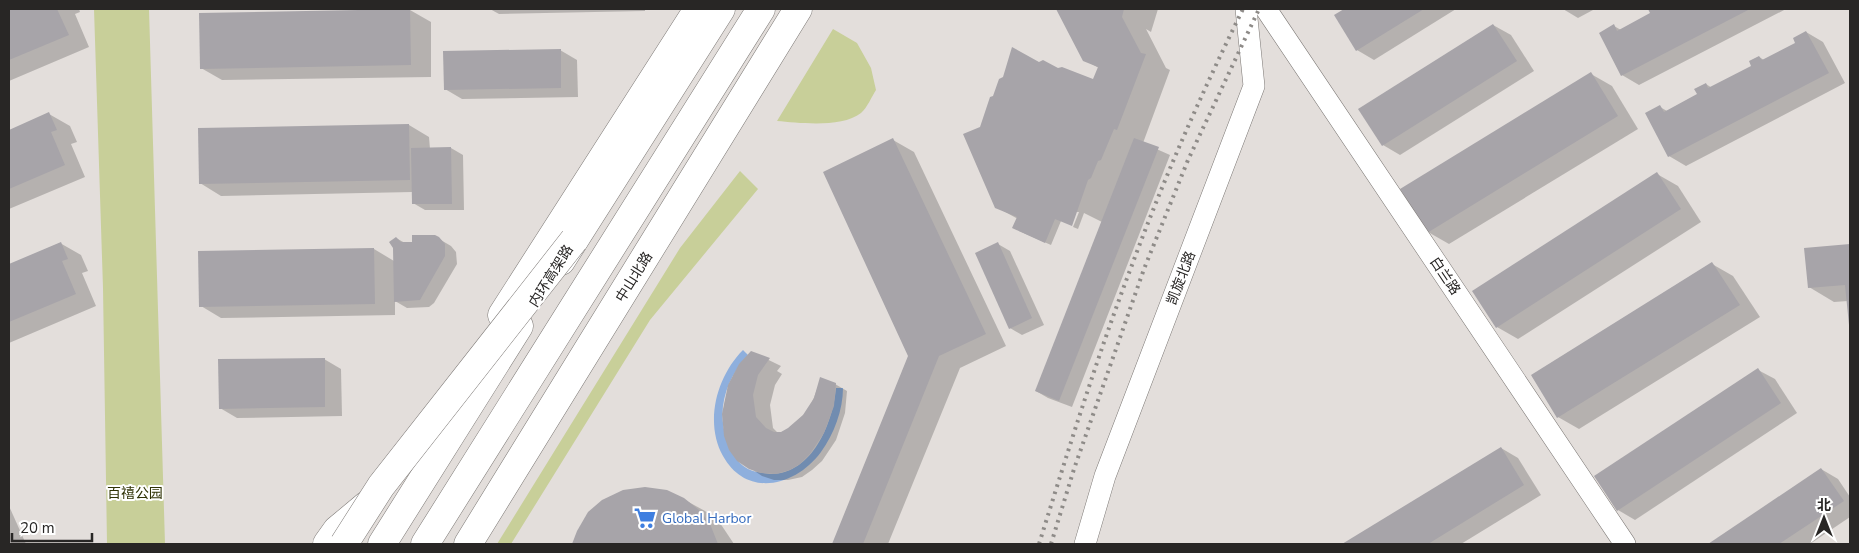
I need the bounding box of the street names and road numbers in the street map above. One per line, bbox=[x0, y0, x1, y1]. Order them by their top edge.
street label: 内环高架路 bbox=[524, 241, 578, 311]
street label: 中山北路 bbox=[611, 248, 657, 306]
street label: 凯旋北路 bbox=[1162, 248, 1200, 308]
street label: 白兰路 bbox=[1425, 253, 1465, 299]

